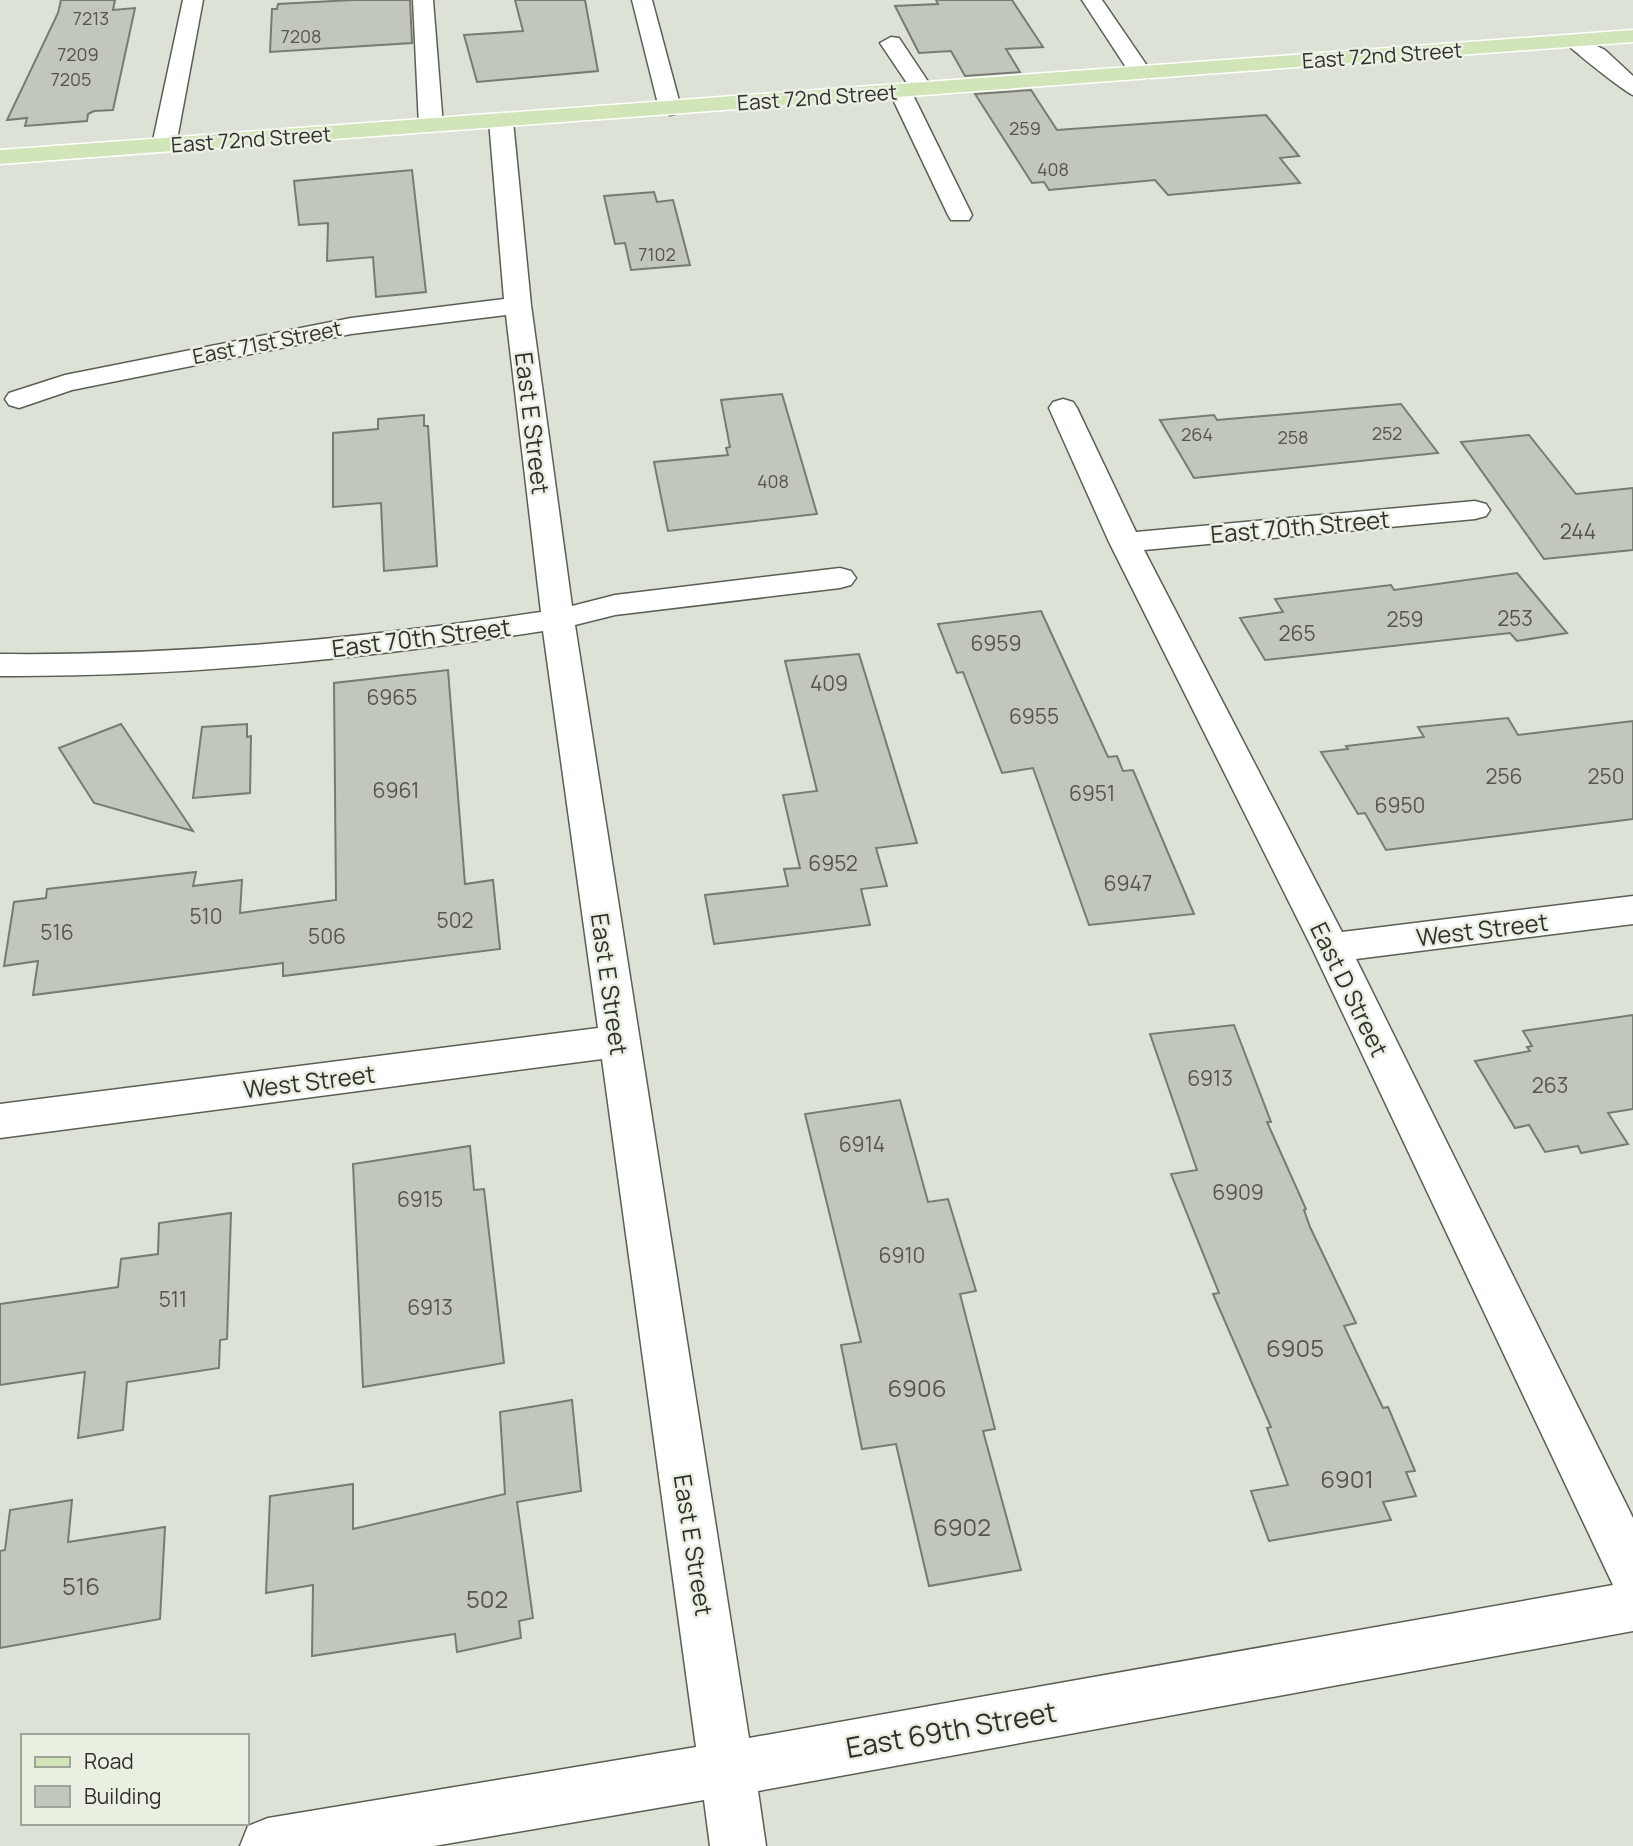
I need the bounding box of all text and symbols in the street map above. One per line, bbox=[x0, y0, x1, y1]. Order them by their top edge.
house number: 7213 bbox=[73, 6, 109, 30]
house number: 7208 bbox=[281, 24, 321, 48]
street label: East 72nd Street bbox=[1301, 35, 1463, 75]
house number: 7209 bbox=[57, 42, 99, 66]
house number: 7205 bbox=[51, 67, 91, 91]
street label: East 72nd Street bbox=[736, 77, 898, 117]
house number: 259 bbox=[1009, 116, 1041, 140]
street label: East 72nd Street bbox=[170, 119, 332, 159]
house number: 408 bbox=[1037, 157, 1069, 181]
house number: 7102 bbox=[638, 242, 676, 266]
street label: East 71st Street bbox=[190, 314, 344, 370]
street label: East E Street bbox=[508, 350, 558, 496]
house number: 252 bbox=[1372, 421, 1402, 445]
house number: 264 bbox=[1181, 422, 1213, 446]
house number: 258 bbox=[1277, 425, 1309, 449]
house number: 408 bbox=[757, 469, 789, 493]
street label: East 70th Street bbox=[1209, 502, 1391, 550]
house number: 244 bbox=[1560, 517, 1596, 545]
house number: 253 bbox=[1497, 604, 1533, 632]
house number: 259 bbox=[1386, 605, 1424, 633]
street label: East 70th Street bbox=[330, 610, 512, 664]
house number: 265 bbox=[1278, 619, 1316, 647]
house number: 6959 bbox=[970, 629, 1022, 657]
house number: 409 bbox=[810, 669, 848, 697]
house number: 6965 bbox=[366, 683, 418, 711]
house number: 6955 bbox=[1009, 702, 1059, 730]
house number: 256 bbox=[1485, 762, 1523, 790]
house number: 250 bbox=[1588, 762, 1624, 790]
house number: 6961 bbox=[373, 776, 419, 804]
house number: 6951 bbox=[1069, 779, 1115, 807]
house number: 6950 bbox=[1375, 791, 1425, 819]
house number: 6952 bbox=[808, 849, 858, 877]
house number: 6947 bbox=[1104, 869, 1152, 897]
house number: 510 bbox=[189, 902, 223, 930]
street label: West Street bbox=[1414, 905, 1550, 953]
house number: 502 bbox=[437, 906, 473, 934]
street label: East E Street bbox=[584, 911, 636, 1057]
street label: East D Street bbox=[1303, 916, 1397, 1062]
house number: 516 bbox=[40, 918, 74, 946]
house number: 506 bbox=[308, 922, 346, 950]
street label: West Street bbox=[241, 1057, 377, 1105]
house number: 6913 bbox=[1187, 1064, 1233, 1092]
house number: 263 bbox=[1532, 1071, 1568, 1099]
house number: 6914 bbox=[839, 1130, 885, 1158]
house number: 6909 bbox=[1212, 1178, 1264, 1206]
house number: 6915 bbox=[397, 1185, 443, 1213]
house number: 6910 bbox=[879, 1241, 925, 1269]
house number: 511 bbox=[159, 1285, 187, 1313]
house number: 6913 bbox=[407, 1293, 453, 1321]
house number: 6905 bbox=[1266, 1331, 1324, 1364]
house number: 6906 bbox=[887, 1371, 947, 1404]
house number: 6901 bbox=[1320, 1462, 1374, 1495]
street label: East E Street bbox=[667, 1472, 721, 1618]
house number: 6902 bbox=[933, 1510, 991, 1543]
house number: 516 bbox=[62, 1569, 100, 1602]
house number: 502 bbox=[466, 1582, 508, 1615]
street label: East 69th Street bbox=[843, 1692, 1059, 1766]
legend bbox=[21, 1734, 248, 1825]
text: Road bbox=[84, 1747, 134, 1775]
text: Building bbox=[84, 1782, 161, 1810]

